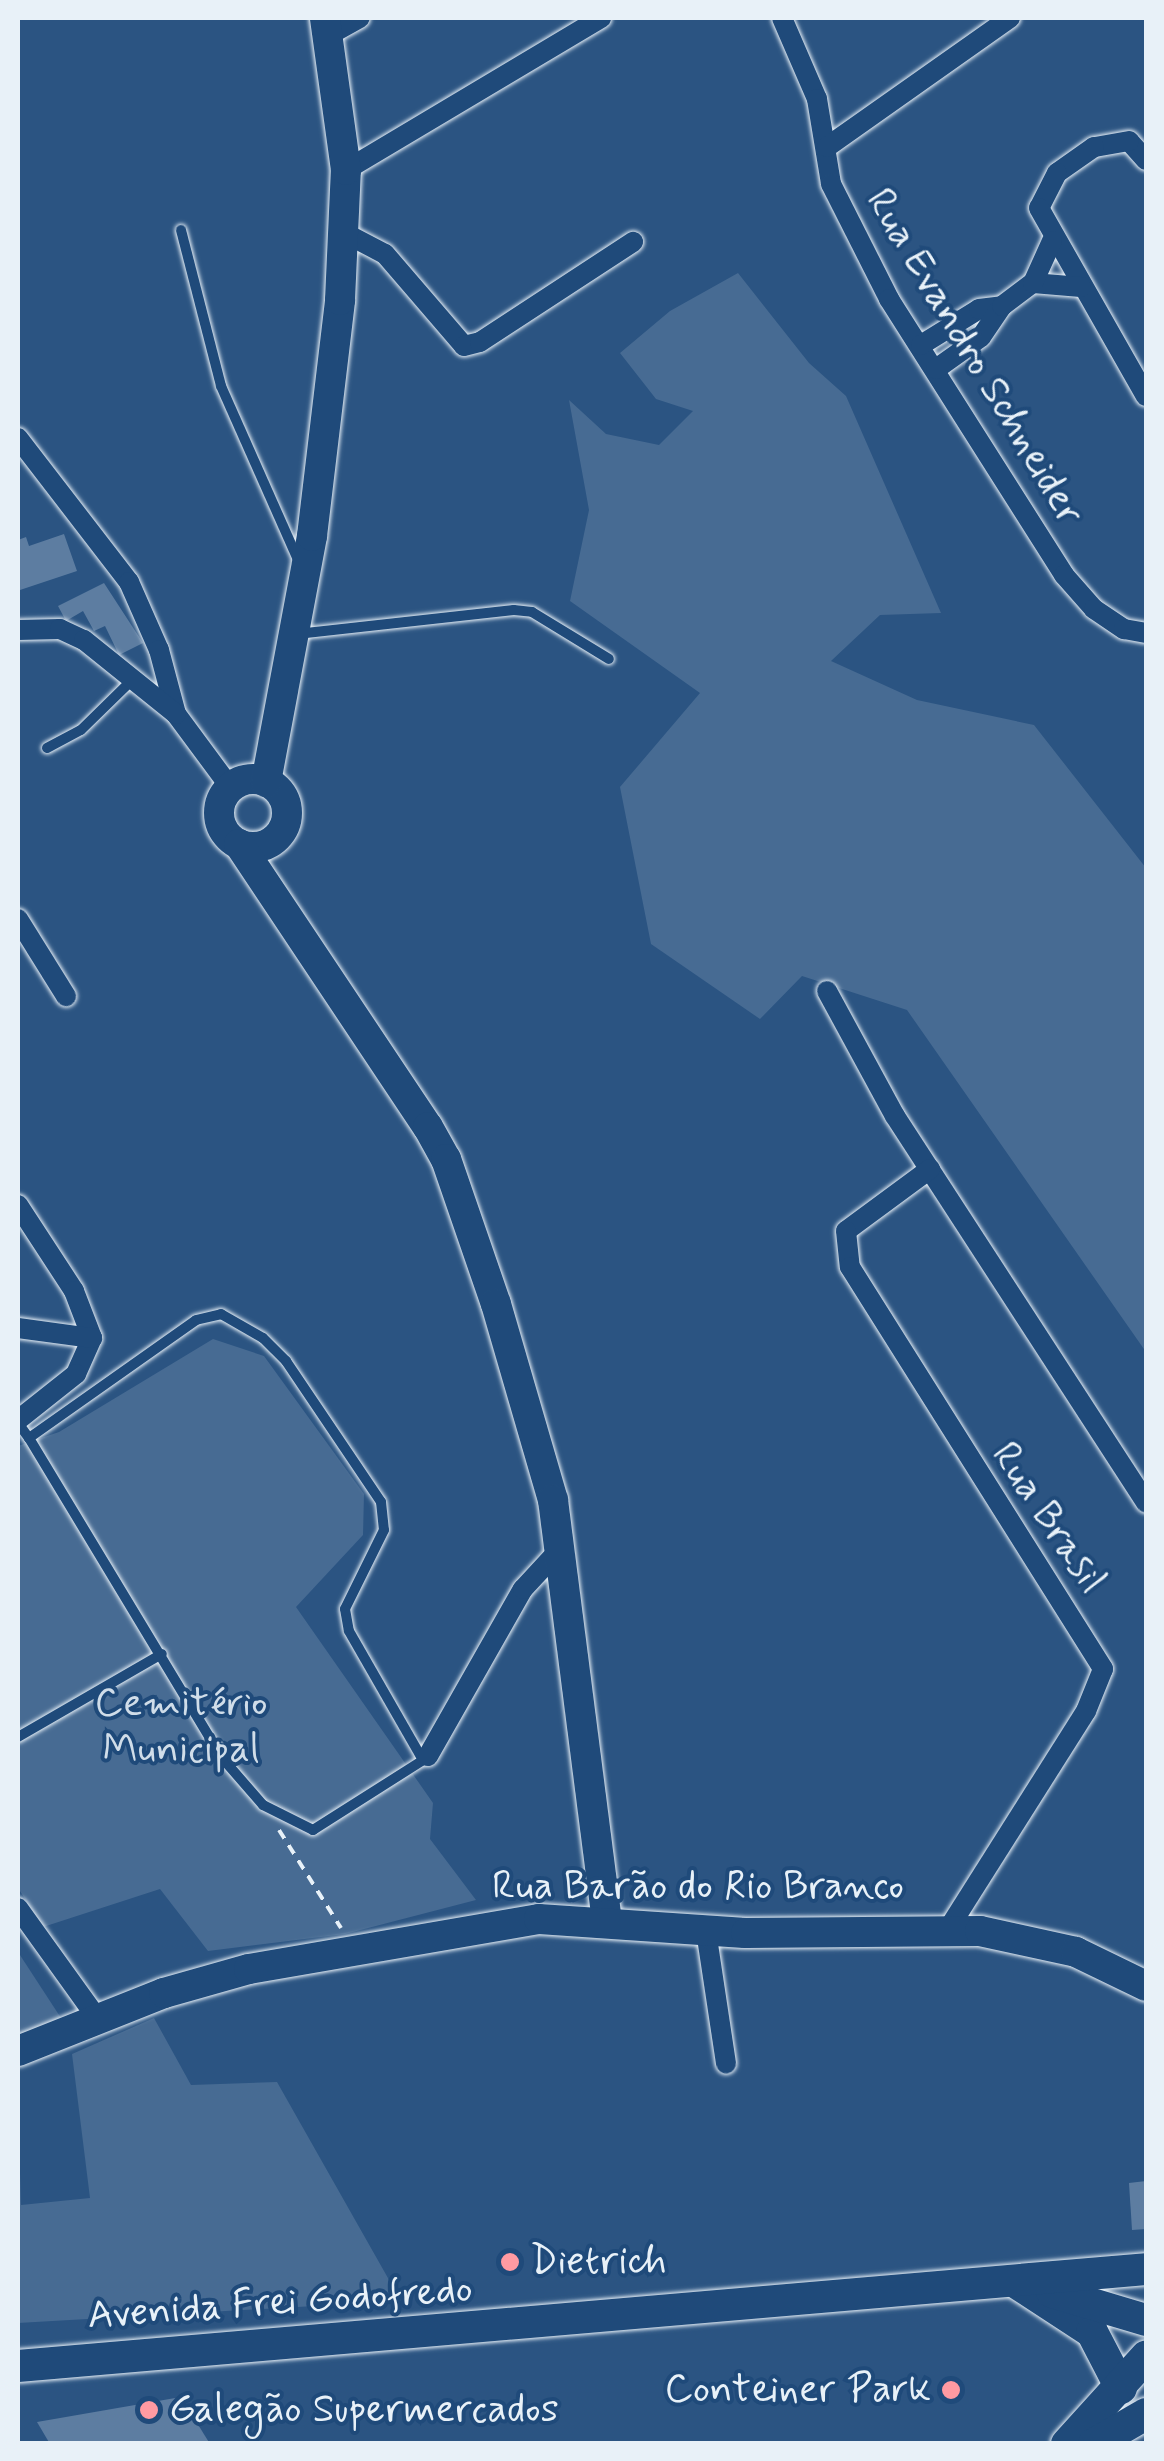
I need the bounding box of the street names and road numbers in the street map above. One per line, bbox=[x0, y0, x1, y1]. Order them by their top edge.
street label: Rua Evandro Schneider bbox=[855, 181, 1093, 533]
street label: Rua Brasil bbox=[981, 1434, 1115, 1602]
street label: Rua Barão do Rio Branco bbox=[492, 1863, 904, 1911]
street label: Avenida Frei Godofredo bbox=[86, 2266, 474, 2340]

